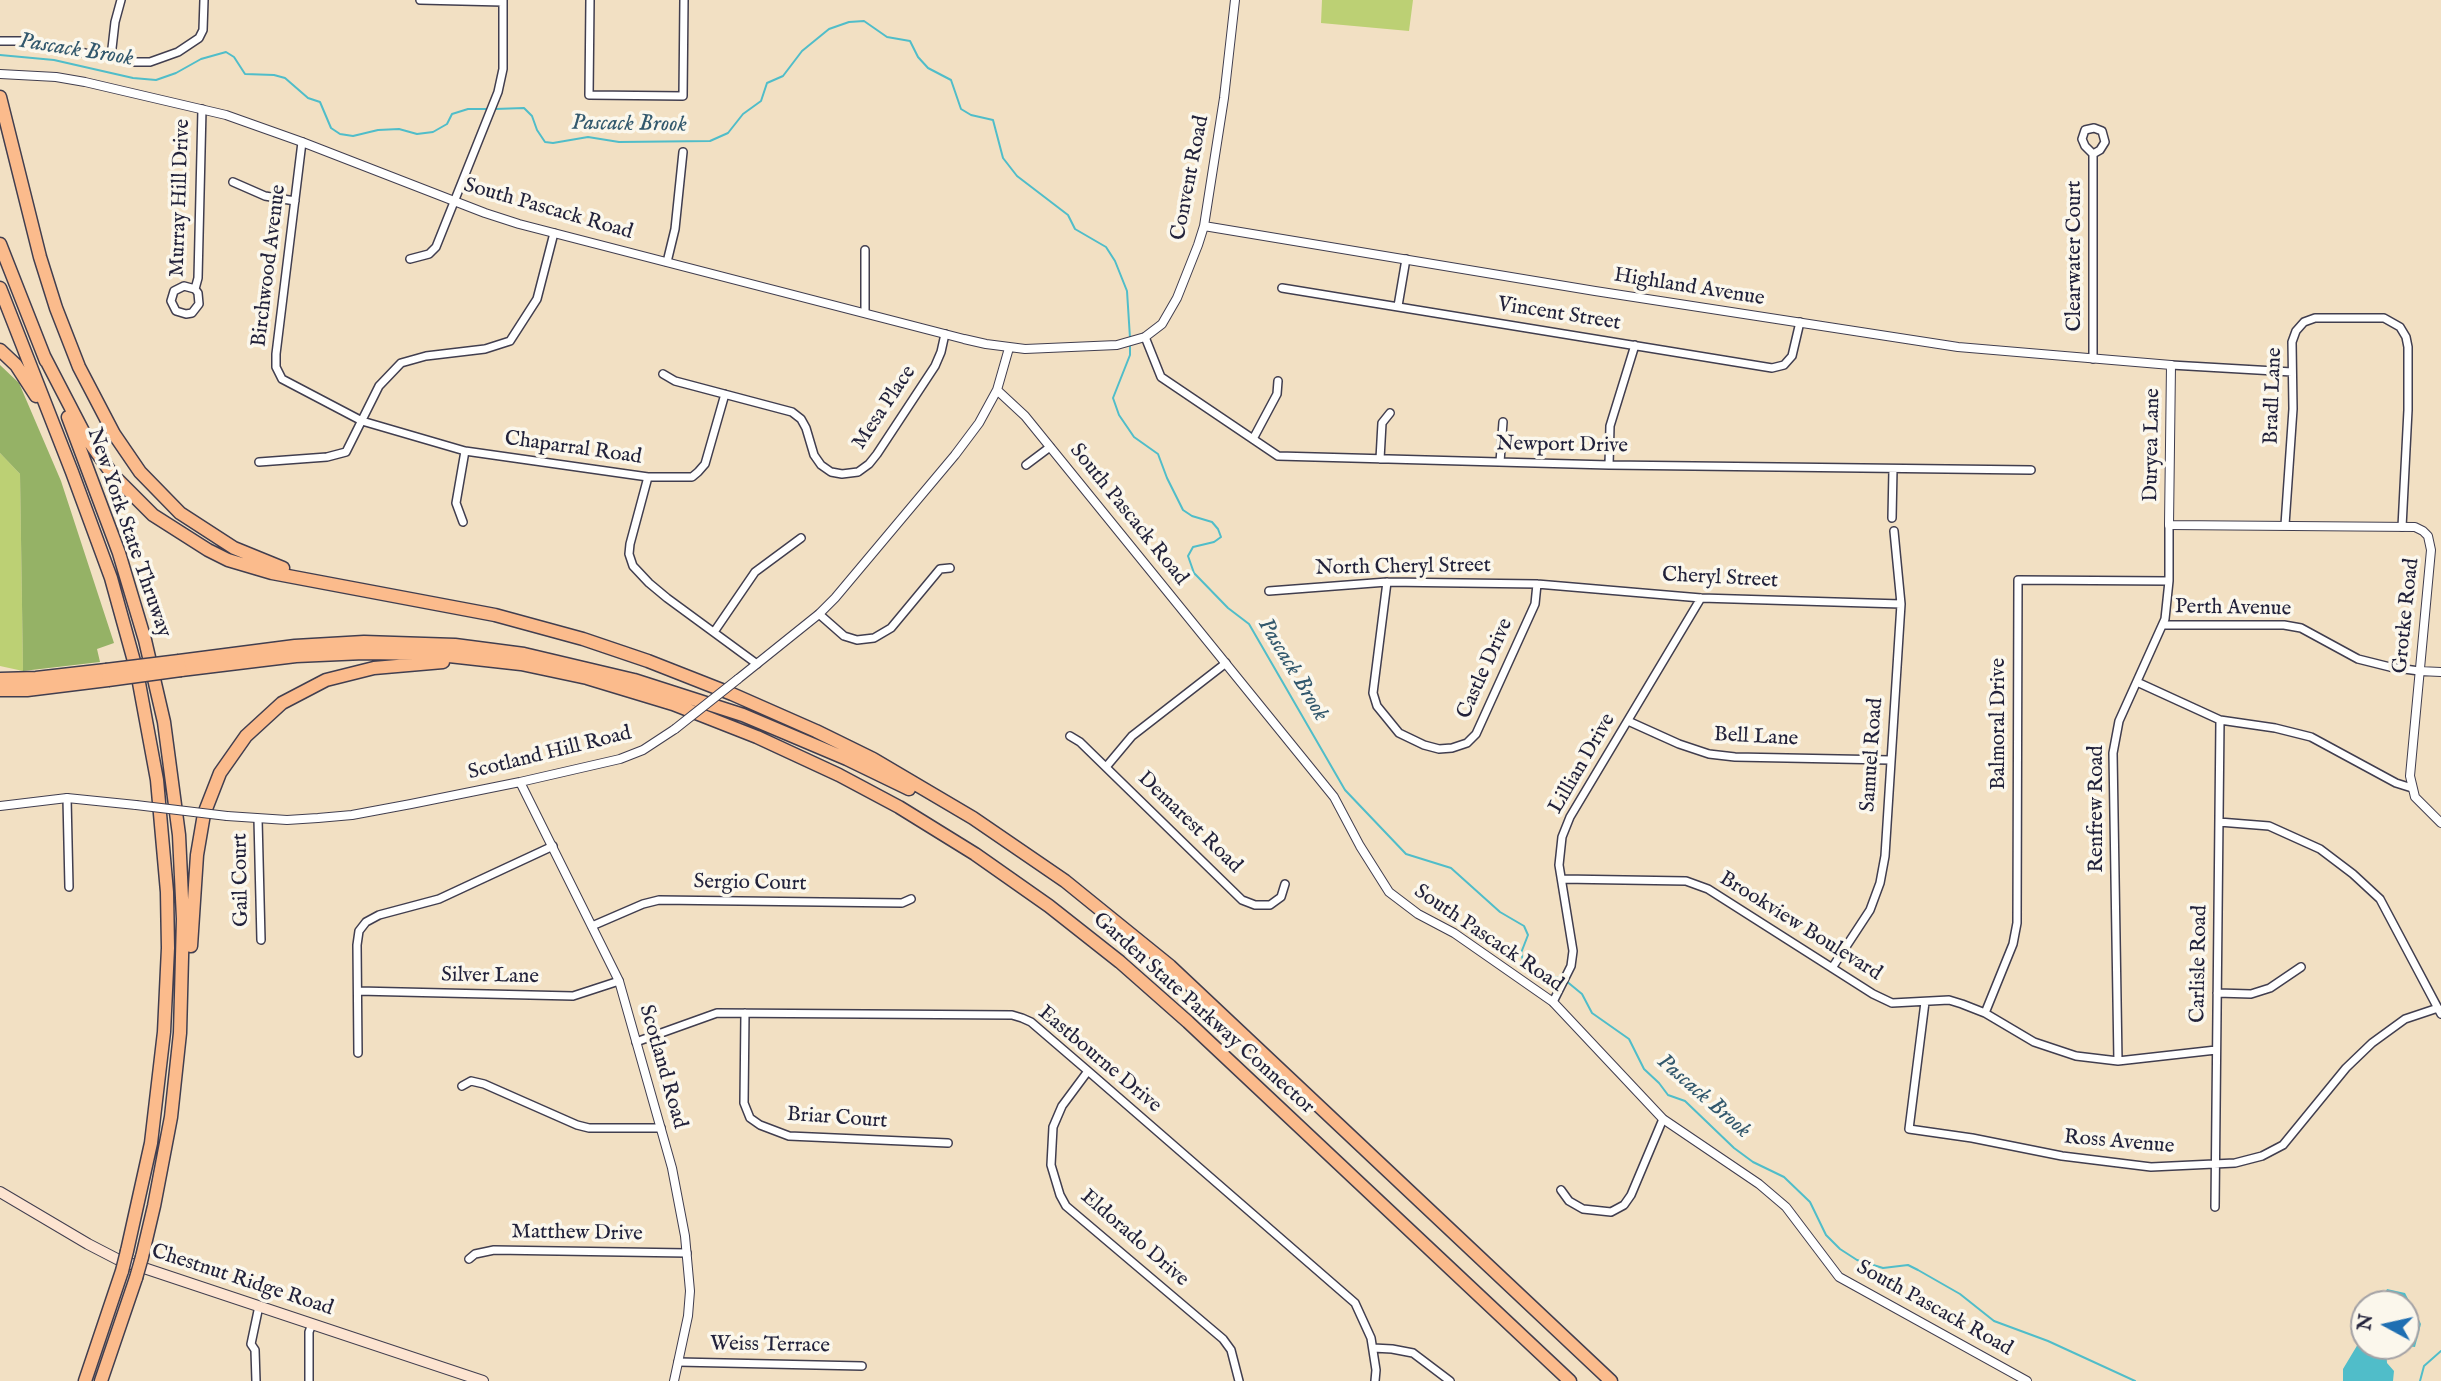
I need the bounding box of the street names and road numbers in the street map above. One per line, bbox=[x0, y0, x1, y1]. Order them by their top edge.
street label: Convent Road bbox=[1167, 114, 1215, 242]
street label: Murray Hill Drive bbox=[166, 118, 196, 278]
street label: South Pascack Road bbox=[461, 174, 635, 246]
street label: Clearwater Court bbox=[2063, 180, 2089, 332]
street label: Birchwood Avenue bbox=[248, 183, 292, 349]
street label: Highland Avenue bbox=[1612, 264, 1766, 312]
street label: Vincent Street bbox=[1496, 293, 1622, 337]
street label: Bradl Lane bbox=[2260, 347, 2288, 445]
street label: Mesa Place bbox=[848, 361, 922, 455]
street label: Duryea Lane bbox=[2139, 388, 2167, 502]
street label: New York State Thruway bbox=[80, 425, 176, 641]
street label: Chaparral Road bbox=[503, 427, 643, 471]
street label: Newport Drive bbox=[1496, 432, 1628, 460]
street label: South Pascack Road bbox=[1063, 439, 1193, 591]
street label: North Cheryl Street bbox=[1315, 554, 1491, 582]
street label: Grotke Road bbox=[2388, 557, 2426, 675]
street label: Cheryl Street bbox=[1661, 563, 1779, 595]
street label: Perth Avenue bbox=[2175, 595, 2291, 623]
street label: Castle Drive bbox=[1453, 615, 1519, 723]
street label: Balmoral Drive bbox=[1987, 658, 2013, 790]
street label: Samuel Road bbox=[1856, 697, 1890, 813]
street label: Lillian Drive bbox=[1544, 709, 1622, 819]
street label: Scotland Hill Road bbox=[466, 722, 634, 786]
street label: Bell Lane bbox=[1713, 723, 1799, 753]
street label: Renfrew Road bbox=[2085, 745, 2111, 873]
street label: Demarest Road bbox=[1131, 767, 1247, 879]
street label: Gail Court bbox=[229, 833, 255, 927]
street label: Brookview Boulevard bbox=[1714, 867, 1886, 987]
street label: Sergio Court bbox=[693, 870, 807, 898]
street label: South Pascack Road bbox=[1409, 880, 1567, 998]
street label: Carlisle Road bbox=[2186, 905, 2214, 1023]
street label: Garden State Parkway Connector bbox=[1087, 908, 1319, 1120]
street label: Silver Lane bbox=[441, 964, 539, 990]
street label: Eastbourne Drive bbox=[1032, 1001, 1166, 1119]
street label: Scotland Road bbox=[632, 1002, 692, 1132]
street label: Briar Court bbox=[786, 1103, 888, 1135]
street label: Ross Avenue bbox=[2063, 1126, 2175, 1160]
street label: Eldorado Drive bbox=[1075, 1185, 1193, 1293]
street label: Matthew Drive bbox=[511, 1220, 643, 1248]
street label: Chestnut Ridge Road bbox=[148, 1240, 336, 1322]
street label: South Pascack Road bbox=[1851, 1256, 2017, 1362]
street label: Weiss Terrace bbox=[710, 1332, 830, 1360]

